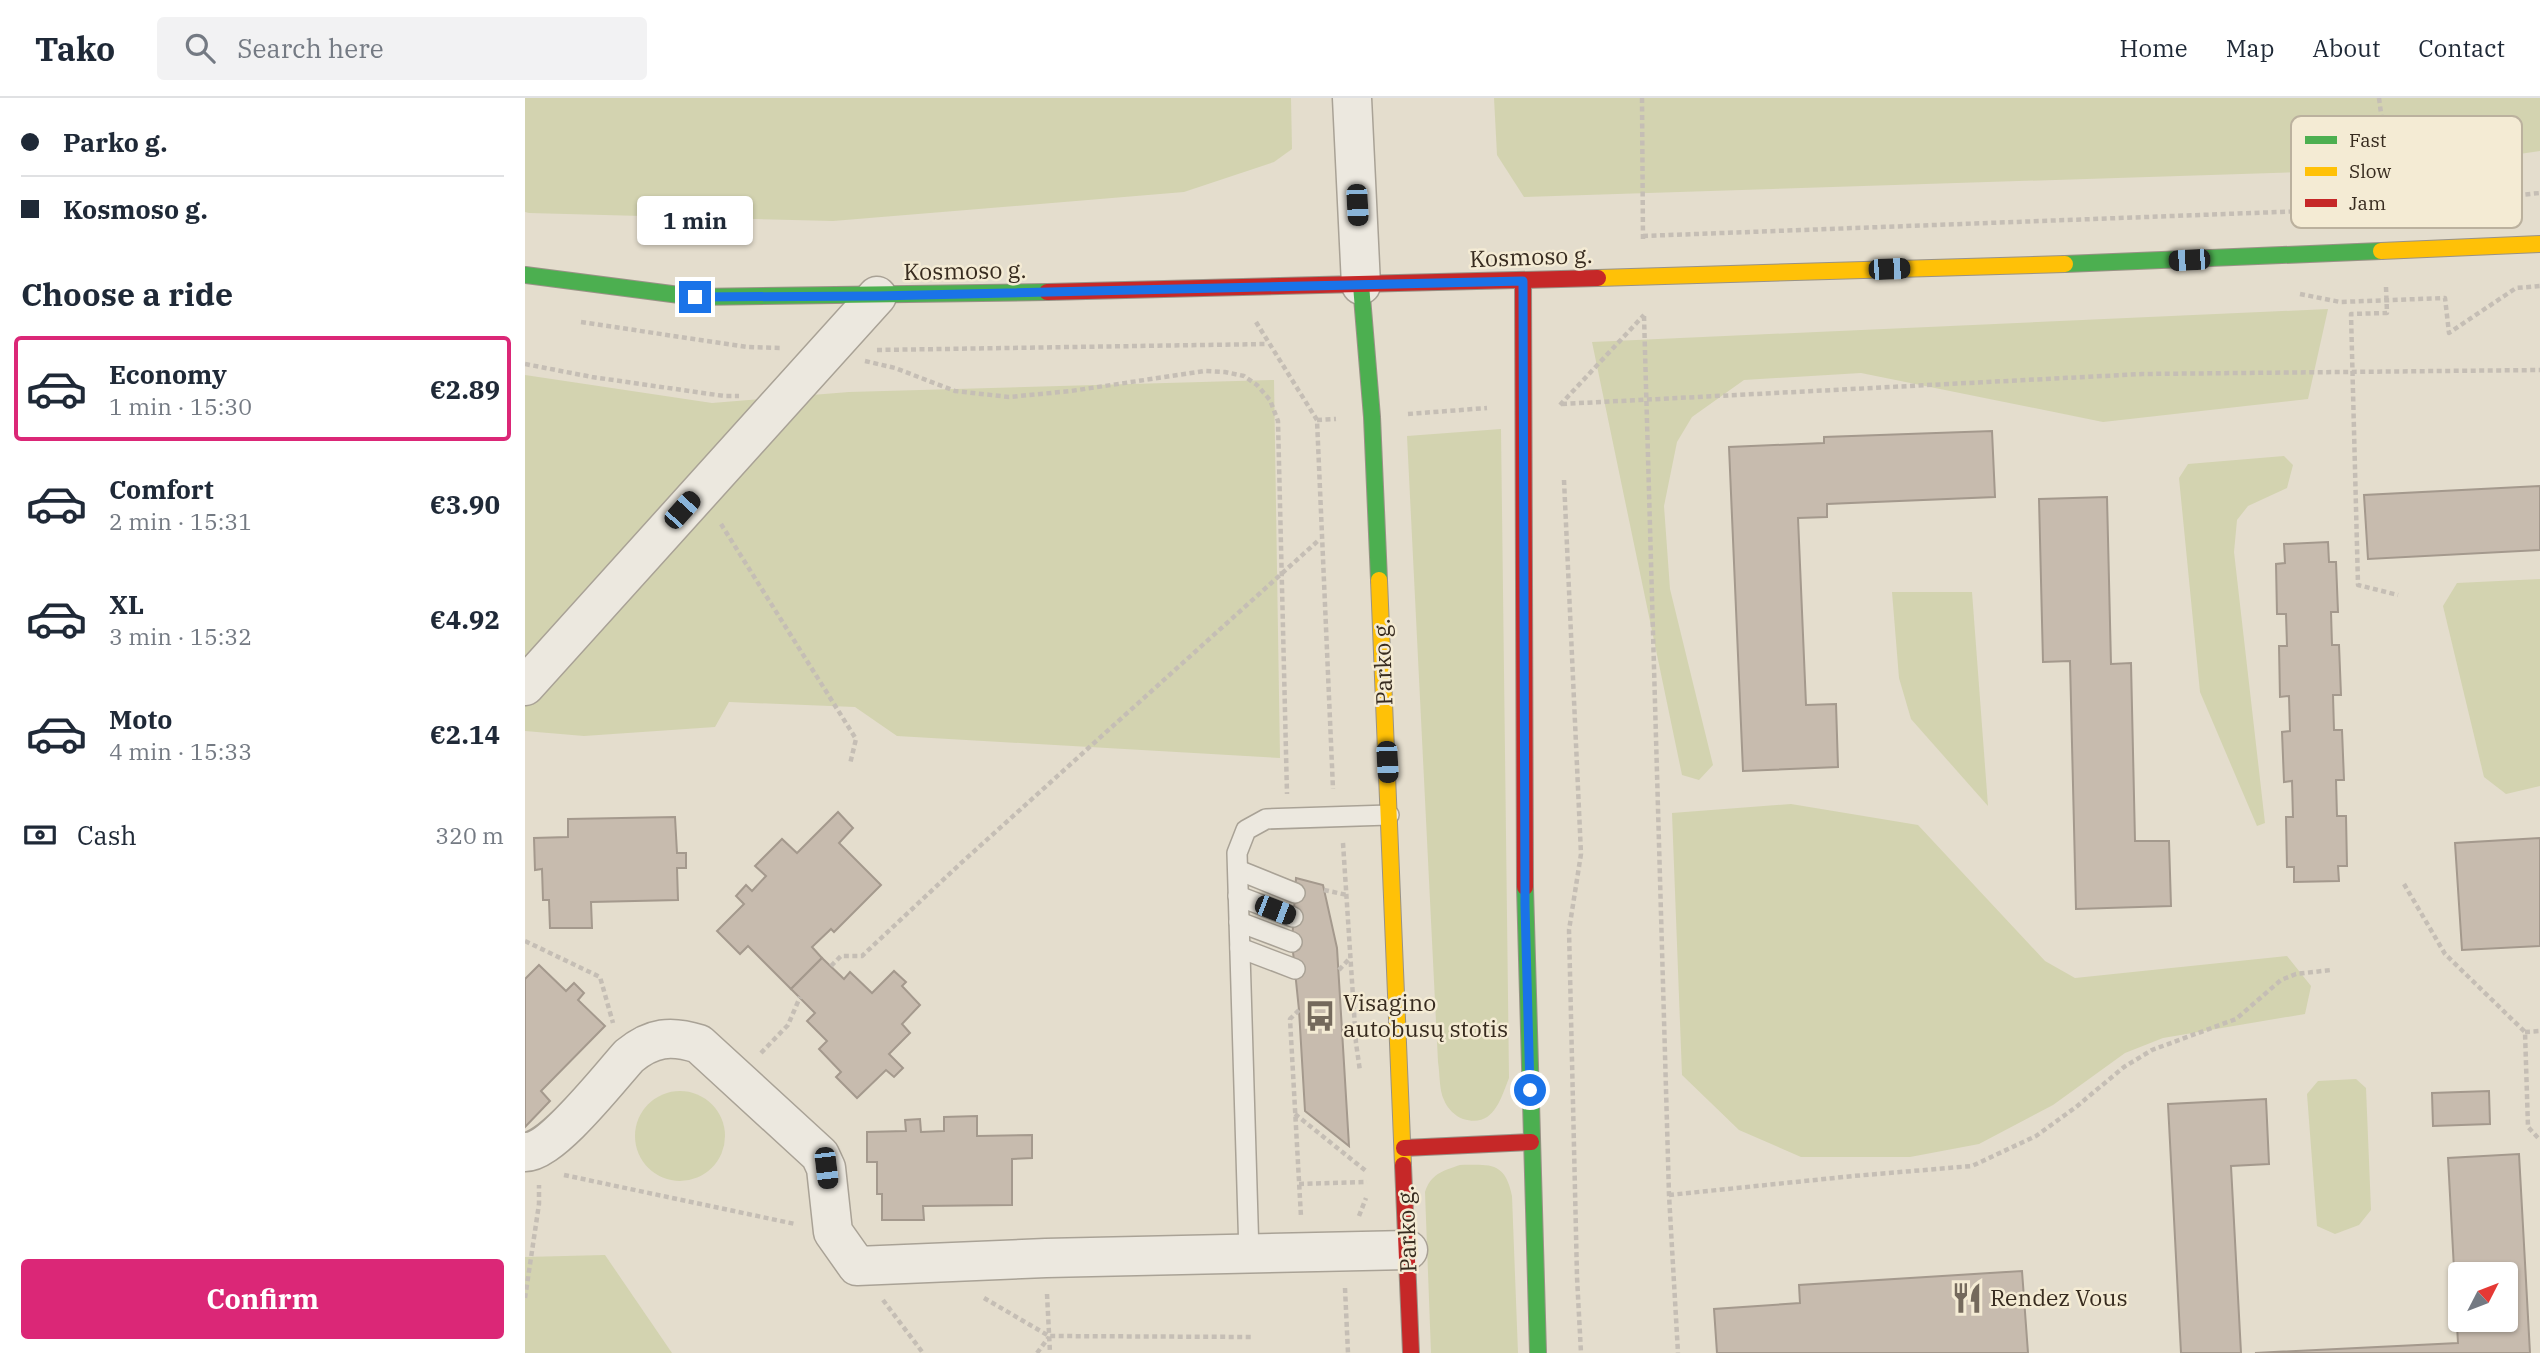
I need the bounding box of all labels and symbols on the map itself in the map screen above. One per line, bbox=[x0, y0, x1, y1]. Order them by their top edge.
legend bbox=[2291, 116, 2522, 228]
text: Fast bbox=[2349, 128, 2387, 152]
text: Slow bbox=[2349, 159, 2391, 183]
car bbox=[1346, 183, 1369, 227]
text: Jam bbox=[2349, 191, 2386, 215]
callout: 1 min bbox=[637, 195, 753, 244]
street label: Kosmoso g. bbox=[1469, 239, 1593, 273]
car bbox=[2168, 248, 2211, 272]
street label: Kosmoso g. bbox=[903, 254, 1027, 286]
car bbox=[1868, 258, 1911, 280]
route end bbox=[679, 281, 711, 313]
car bbox=[661, 487, 704, 533]
street label: Parko g. bbox=[1365, 618, 1399, 706]
car bbox=[1376, 740, 1399, 784]
car bbox=[1252, 893, 1299, 927]
place label: Visagino autobusų stotis bbox=[1343, 987, 1508, 1043]
bus stop icon: Visagino autobusų stotis bbox=[1303, 999, 1337, 1033]
route start bbox=[1514, 1074, 1546, 1106]
car bbox=[814, 1146, 839, 1190]
street label: Parko g. bbox=[1389, 1185, 1423, 1273]
north arrow bbox=[2448, 1262, 2518, 1332]
restaurant icon: Rendez Vous bbox=[1950, 1281, 1984, 1315]
place label: Rendez Vous bbox=[1990, 1282, 2128, 1312]

